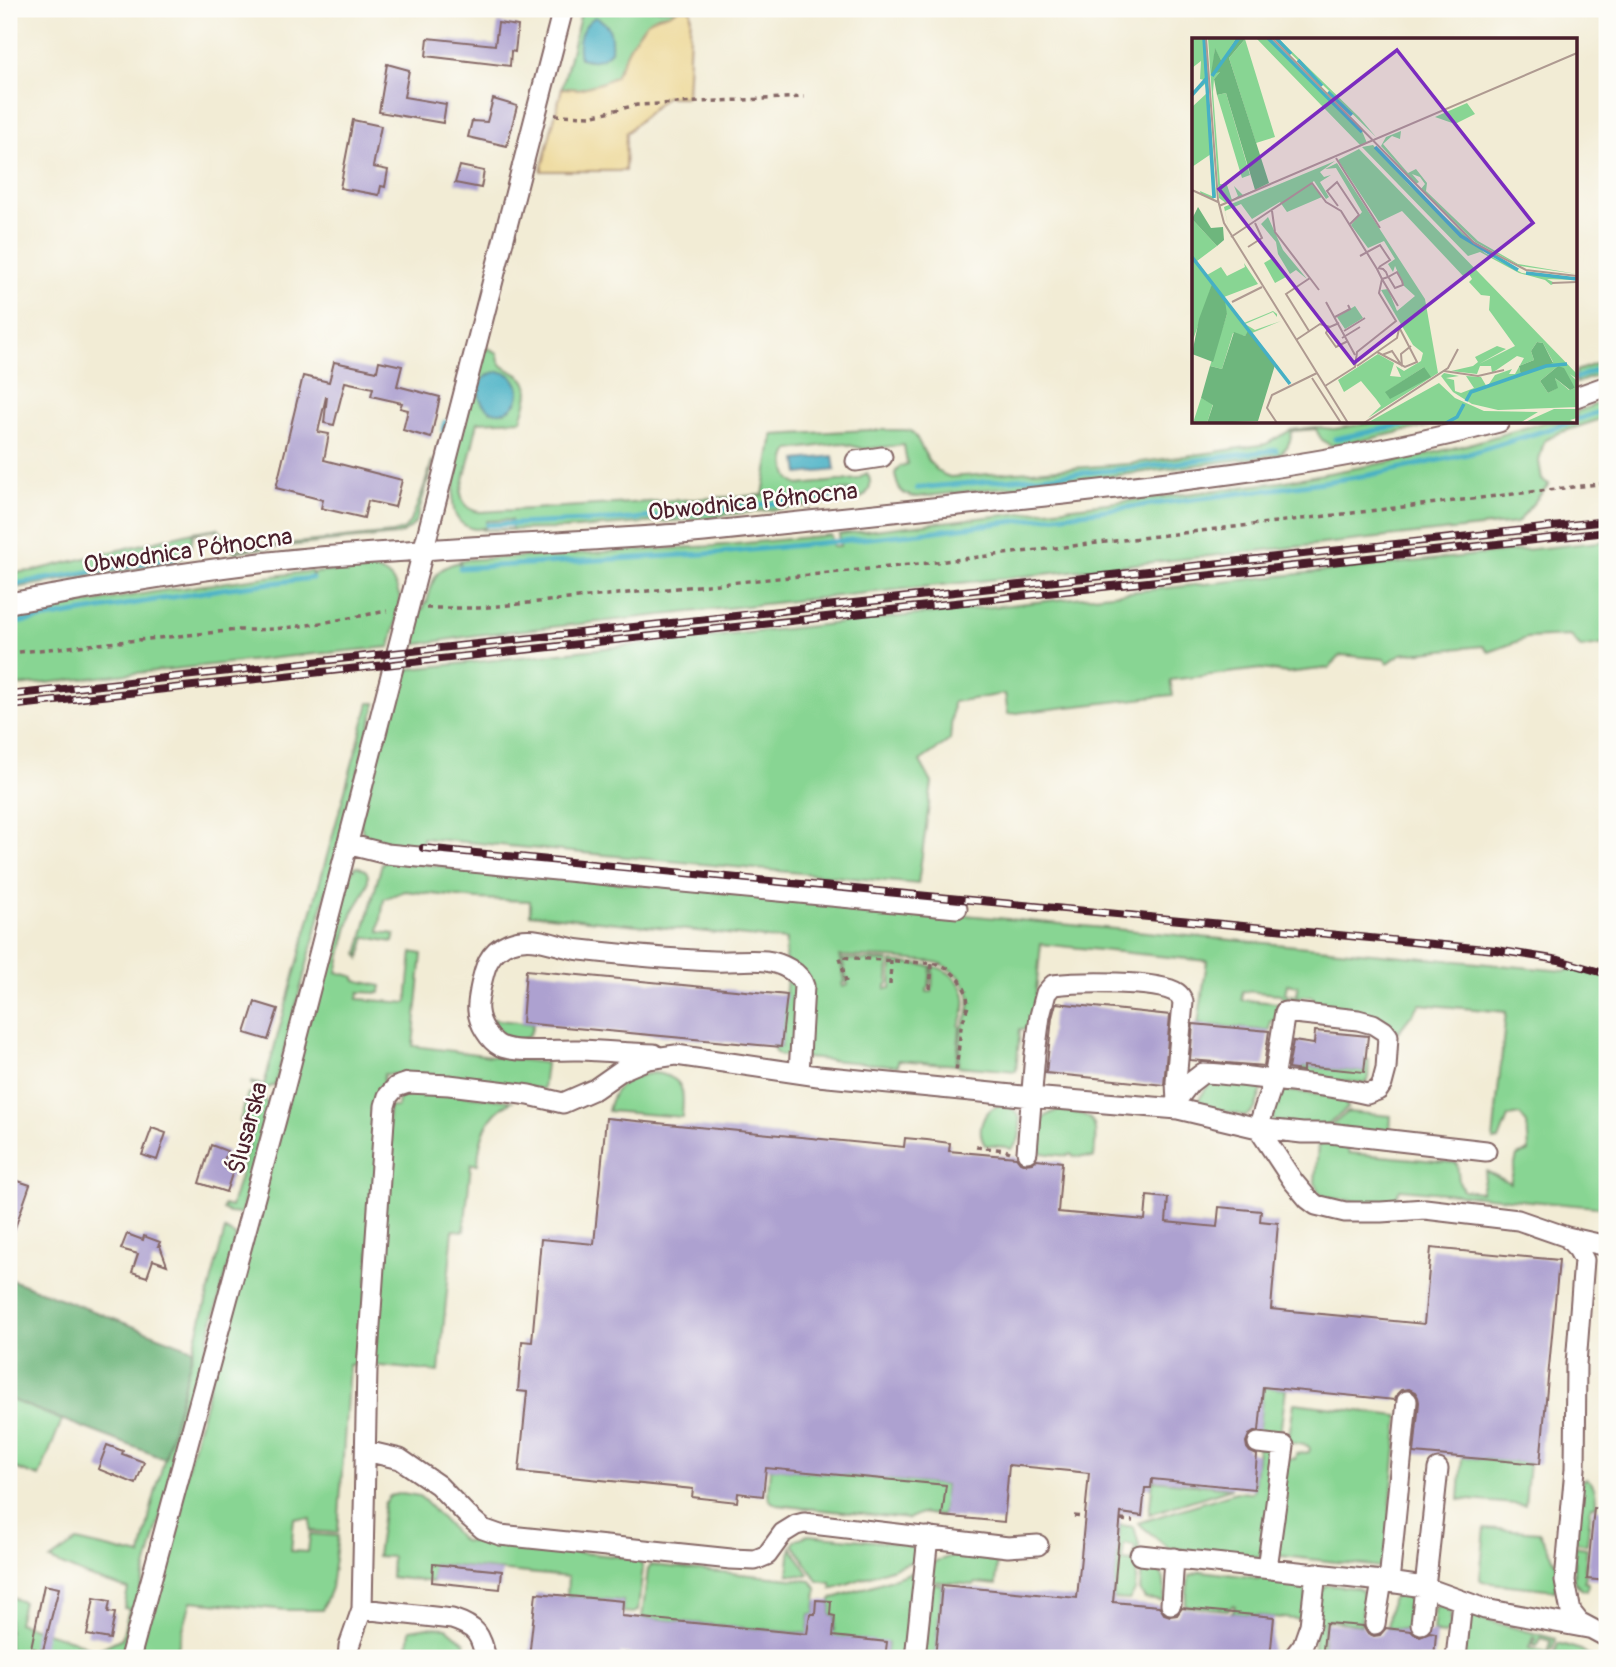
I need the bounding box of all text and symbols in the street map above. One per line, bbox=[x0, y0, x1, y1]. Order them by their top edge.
inset map bbox=[1192, 38, 1578, 424]
street label: Obwodnica Północna bbox=[647, 477, 859, 527]
street label: Obwodnica Północna bbox=[82, 522, 294, 580]
street label: Ślusarska bbox=[222, 1079, 274, 1177]

